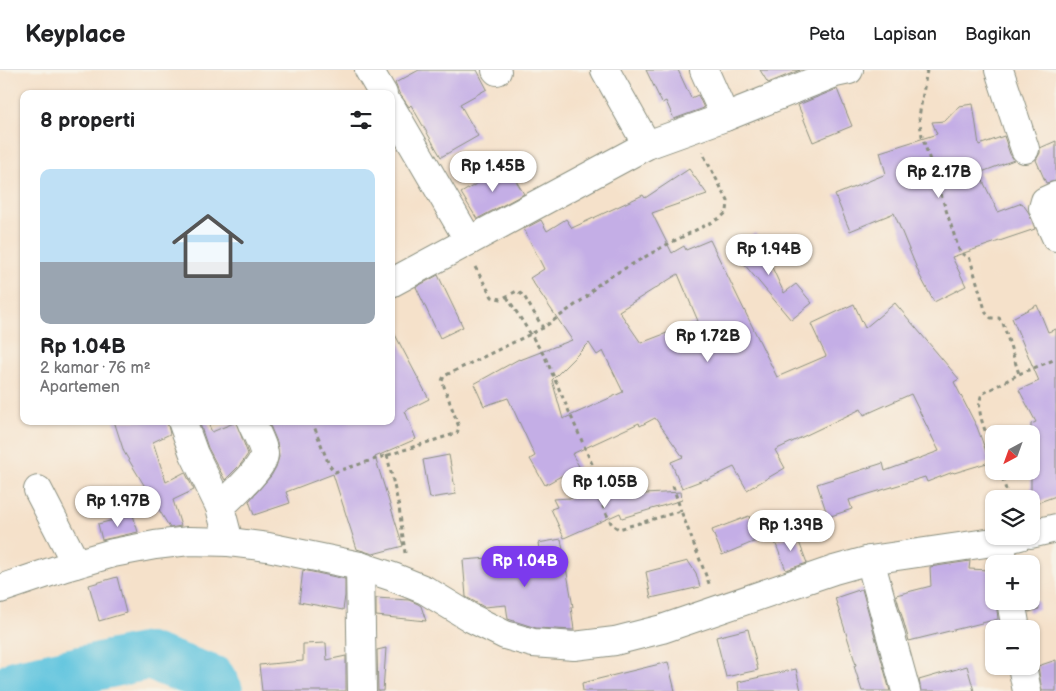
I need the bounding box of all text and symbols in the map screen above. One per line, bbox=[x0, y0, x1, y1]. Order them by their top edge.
text: Keyplace bbox=[25, 20, 126, 49]
text: Peta bbox=[809, 24, 845, 45]
text: Lapisan bbox=[873, 24, 937, 45]
text: Bagikan bbox=[965, 24, 1031, 45]
icon: filters bbox=[347, 106, 375, 134]
text: 8 properti bbox=[40, 108, 135, 133]
pin: Rp 1.45B bbox=[441, 150, 545, 193]
pin: Rp 2.17B bbox=[887, 156, 991, 199]
text: Rp 1.45B bbox=[461, 157, 525, 176]
text: Rp 2.17B bbox=[907, 163, 971, 182]
icon: home bbox=[163, 201, 253, 291]
pin: Rp 1.94B bbox=[717, 234, 821, 276]
text: Rp 1.94B bbox=[737, 240, 801, 259]
pin: Rp 1.72B bbox=[656, 320, 760, 363]
text: Rp 1.72B bbox=[676, 327, 740, 346]
text: Rp 1.04B bbox=[40, 334, 126, 359]
text: 2 kamar · 76 m² bbox=[40, 359, 151, 378]
text: Apartemen bbox=[40, 378, 120, 397]
north arrow bbox=[985, 425, 1040, 480]
map controls bbox=[985, 425, 1040, 675]
pin: Rp 1.05B bbox=[553, 466, 657, 509]
text: Rp 1.05B bbox=[572, 473, 638, 492]
pin: Rp 1.97B bbox=[66, 486, 170, 528]
button: layers bbox=[985, 490, 1040, 545]
text: Rp 1.97B bbox=[86, 492, 150, 511]
pin: Rp 1.39B bbox=[739, 510, 843, 552]
text: Rp 1.39B bbox=[759, 516, 823, 535]
pin: Rp 1.04B bbox=[473, 546, 577, 588]
text: Rp 1.04B bbox=[492, 552, 558, 571]
button: + bbox=[985, 555, 1040, 610]
button: − bbox=[985, 620, 1040, 675]

